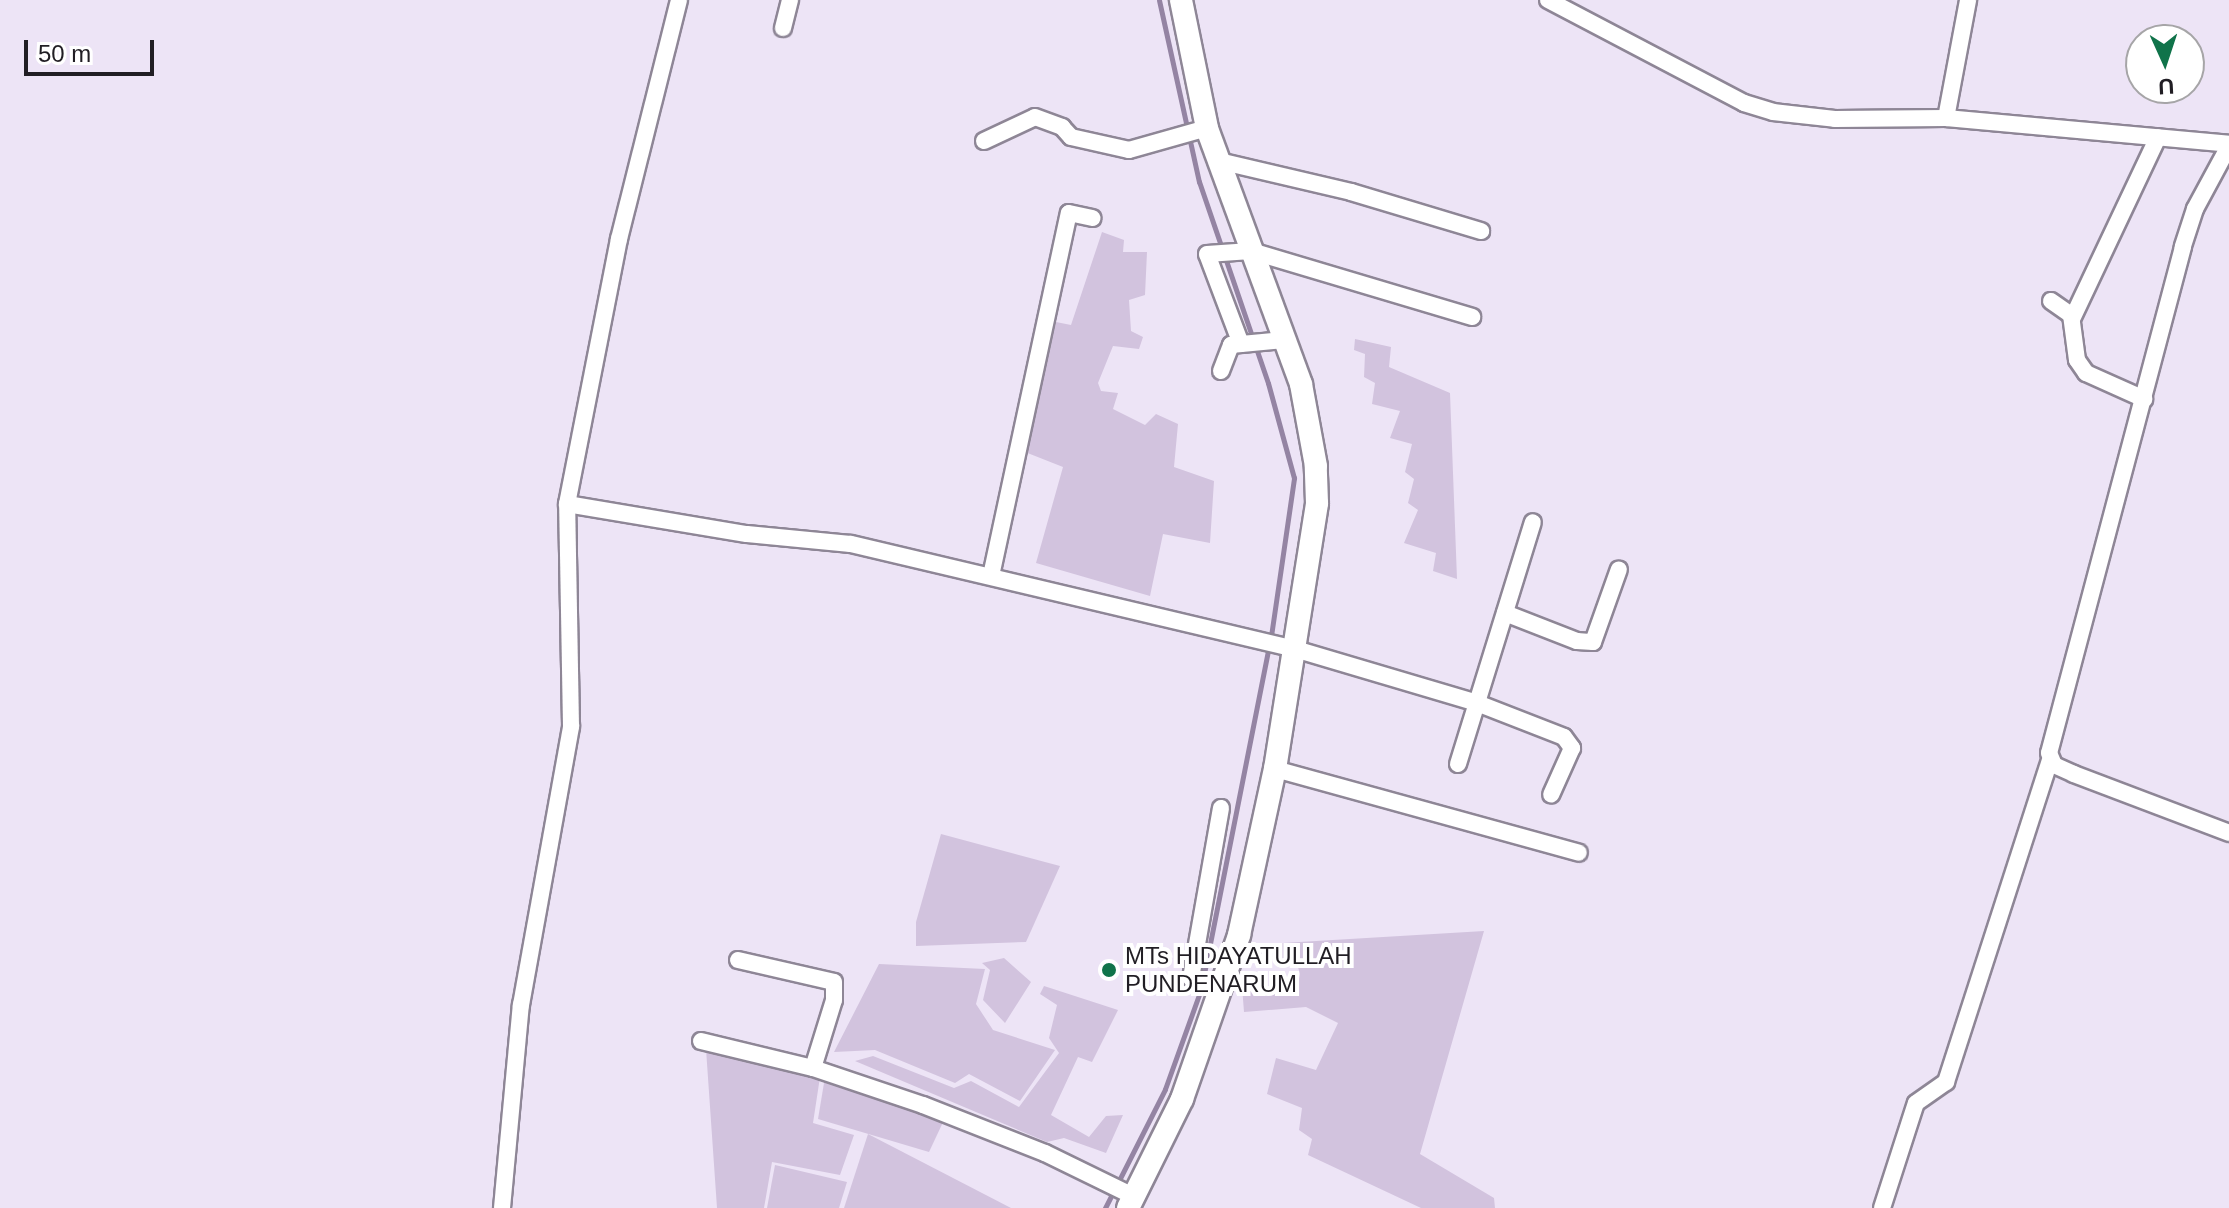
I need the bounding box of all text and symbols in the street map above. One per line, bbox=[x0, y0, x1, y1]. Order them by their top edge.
scale bar bbox=[28, 24, 158, 74]
north arrow bbox=[2125, 24, 2205, 104]
text: 50 m bbox=[38, 40, 91, 67]
text: U bbox=[2158, 74, 2175, 99]
place label: MTs HIDAYATULLAH PUNDENARUM bbox=[1125, 942, 1352, 998]
marker: MTs HIDAYATULLAH PUNDENARUM bbox=[1100, 961, 1118, 979]

